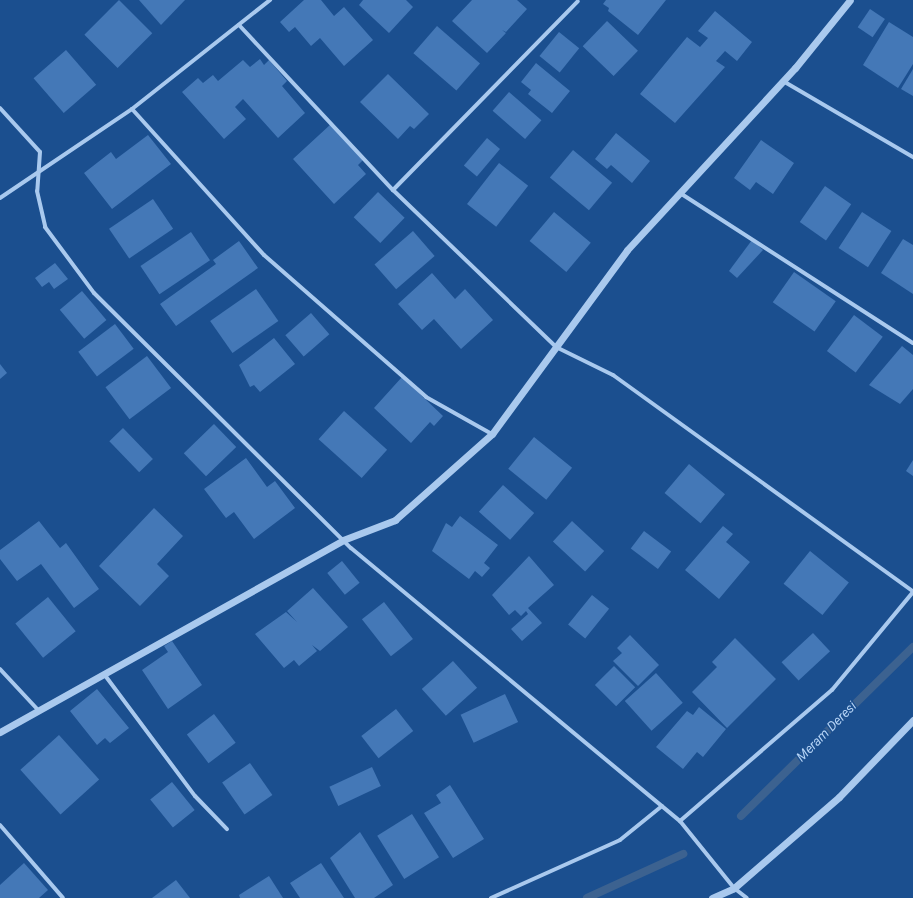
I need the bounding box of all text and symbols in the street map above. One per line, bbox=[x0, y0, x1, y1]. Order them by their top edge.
water label: Meram Deresi bbox=[794, 699, 860, 765]

